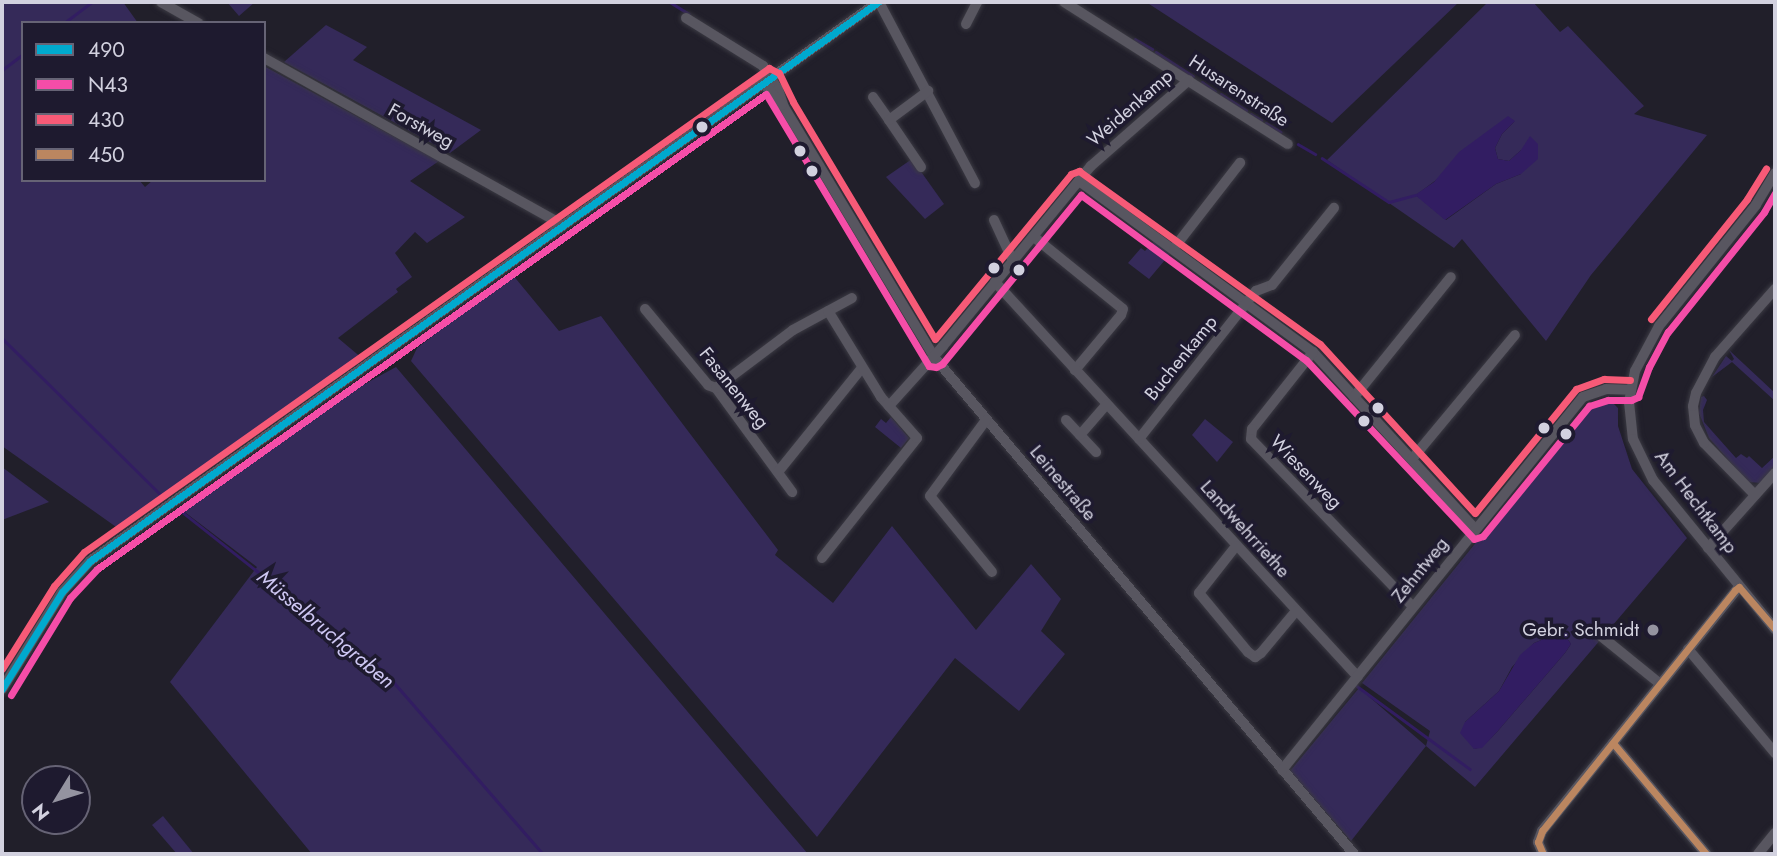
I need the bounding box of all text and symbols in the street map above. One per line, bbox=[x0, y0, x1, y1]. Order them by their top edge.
legend bbox=[21, 21, 266, 182]
text: 490 bbox=[88, 35, 125, 65]
street label: Husarenstraße bbox=[1185, 50, 1293, 132]
street label: Weidenkamp bbox=[1083, 65, 1177, 151]
text: N43 bbox=[88, 70, 128, 100]
street label: Forstweg bbox=[384, 99, 458, 153]
text: 430 bbox=[88, 105, 124, 135]
unlabelled marker bbox=[695, 120, 709, 134]
text: 450 bbox=[88, 140, 125, 170]
unlabelled marker bbox=[793, 144, 807, 158]
unlabelled marker bbox=[805, 164, 819, 178]
unlabelled marker bbox=[987, 261, 1001, 275]
unlabelled marker bbox=[1012, 263, 1026, 277]
street label: Buchenkamp bbox=[1140, 311, 1222, 405]
street label: Fasanenweg bbox=[694, 343, 774, 433]
unlabelled marker bbox=[1371, 401, 1385, 415]
unlabelled marker bbox=[1357, 414, 1371, 428]
unlabelled marker bbox=[1537, 421, 1551, 435]
unlabelled marker bbox=[1559, 427, 1573, 441]
street label: Wiesenweg bbox=[1265, 430, 1347, 514]
street label: Leinestraße bbox=[1025, 441, 1101, 525]
street label: Am Hechtkamp bbox=[1650, 446, 1742, 558]
street label: Landwehrriethe bbox=[1195, 476, 1295, 582]
street label: Zehntweg bbox=[1387, 533, 1453, 607]
water label: Müsselbruchgraben bbox=[252, 564, 400, 694]
place label: Gebr. Schmidt bbox=[1522, 619, 1639, 641]
marker: Gebr. Schmidt bbox=[1645, 622, 1661, 638]
north arrow bbox=[21, 765, 91, 835]
text: N bbox=[25, 798, 56, 826]

